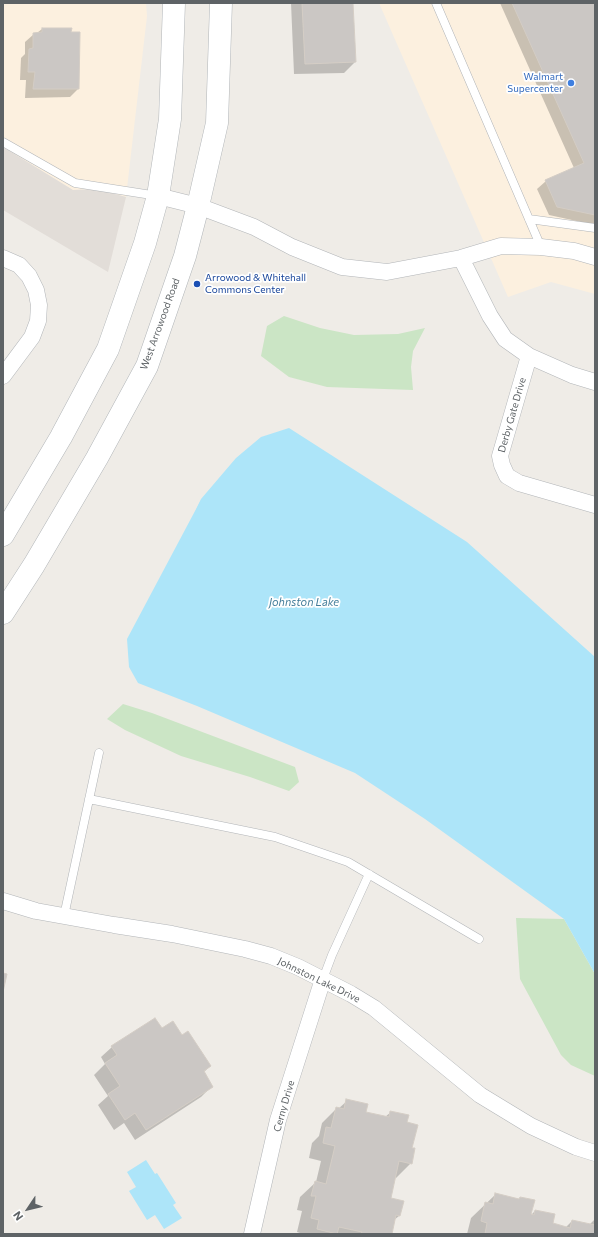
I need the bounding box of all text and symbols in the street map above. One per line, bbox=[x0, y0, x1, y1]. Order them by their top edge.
place label: Walmart Supercenter bbox=[507, 71, 563, 94]
marker: Walmart Supercenter bbox=[566, 78, 576, 88]
place label: Arrowood & Whitehall Commons Center bbox=[205, 272, 306, 296]
street label: West Arrowood Road bbox=[138, 277, 182, 371]
marker: Arrowood & Whitehall Commons Center bbox=[192, 279, 202, 289]
street label: Derby Gate Drive bbox=[496, 376, 528, 454]
water label: Johnston Lake bbox=[269, 595, 339, 609]
street label: Johnston Lake Drive bbox=[276, 955, 362, 1005]
street label: Cerny Drive bbox=[271, 1079, 297, 1133]
north arrow bbox=[8, 1189, 48, 1229]
text: N bbox=[10, 1209, 25, 1223]

